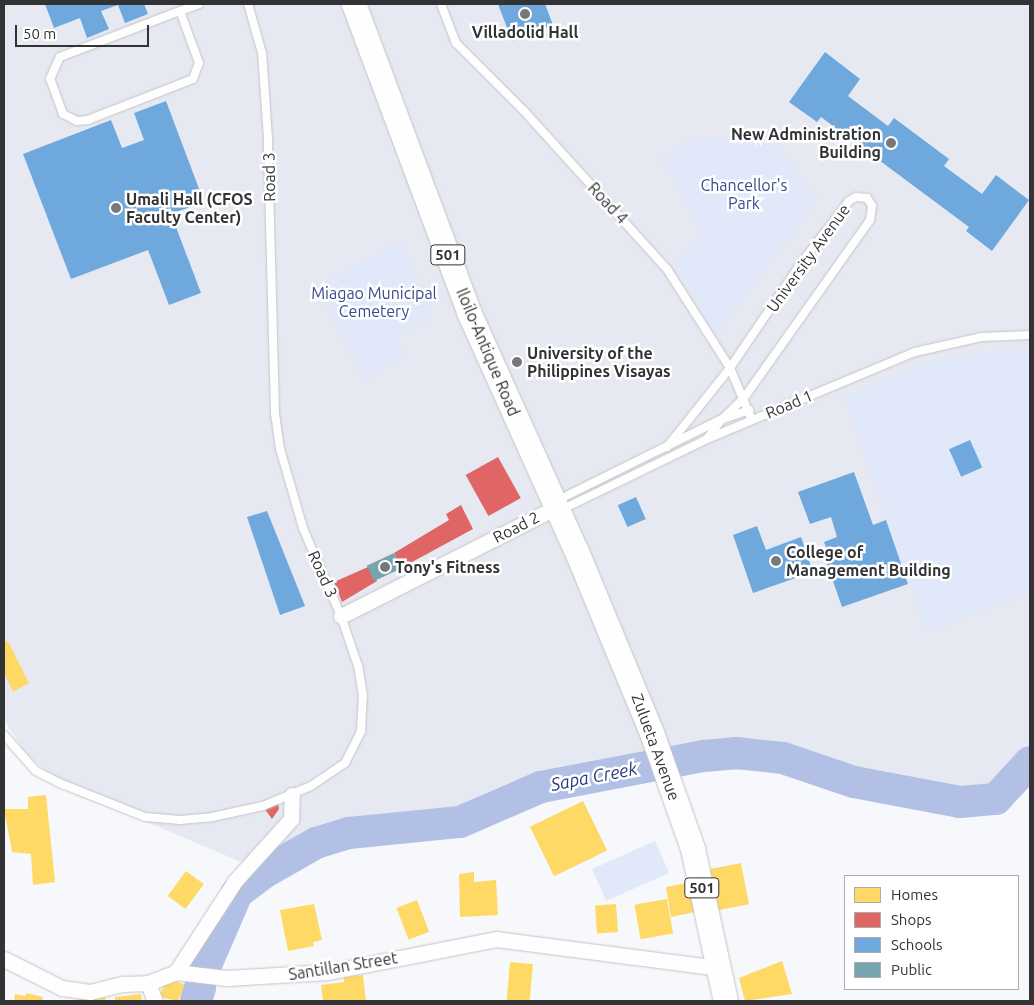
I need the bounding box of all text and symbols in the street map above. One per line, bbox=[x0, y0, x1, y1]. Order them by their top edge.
marker: Villadolid Hall bbox=[519, 8, 531, 20]
scale bar bbox=[18, 15, 151, 47]
place label: Villadolid Hall bbox=[472, 22, 578, 42]
text: 50 m bbox=[23, 25, 56, 42]
place label: New Administration Building bbox=[731, 124, 881, 162]
marker: New Administration Building bbox=[885, 137, 897, 149]
street label: Road 3 bbox=[259, 152, 279, 202]
park label: Chancellor's Park bbox=[700, 175, 788, 213]
street label: Road 4 bbox=[584, 178, 632, 228]
place label: Umali Hall (CFOS Faculty Center) bbox=[126, 189, 253, 227]
street label: University Avenue bbox=[762, 200, 854, 316]
marker: Umali Hall (CFOS Faculty Center) bbox=[110, 202, 122, 214]
road number: 501 bbox=[429, 242, 467, 268]
park label: Miagao Municipal Cemetery bbox=[311, 283, 437, 321]
street label: Iloilo-Antique Road bbox=[452, 285, 524, 419]
place label: University of the Philippines Visayas bbox=[527, 343, 671, 381]
marker: University of the Philippines Visayas bbox=[511, 356, 523, 368]
street label: Road 1 bbox=[762, 385, 816, 423]
street label: Road 2 bbox=[490, 507, 542, 547]
place label: College of Management Building bbox=[786, 542, 951, 580]
street label: Road 3 bbox=[304, 547, 342, 601]
marker: College of Management Building bbox=[770, 555, 782, 567]
place label: Tony's Fitness bbox=[395, 557, 500, 577]
marker: Tony's Fitness bbox=[379, 561, 391, 573]
street label: Zulueta Avenue bbox=[628, 691, 684, 803]
water label: Sapa Creek bbox=[549, 757, 639, 795]
legend bbox=[844, 875, 1019, 990]
road number: 501 bbox=[683, 876, 721, 900]
text: Homes bbox=[891, 886, 938, 903]
text: Shops bbox=[891, 911, 932, 928]
text: Schools bbox=[891, 936, 942, 953]
street label: Santillan Street bbox=[287, 948, 399, 984]
text: Public bbox=[891, 961, 932, 978]

